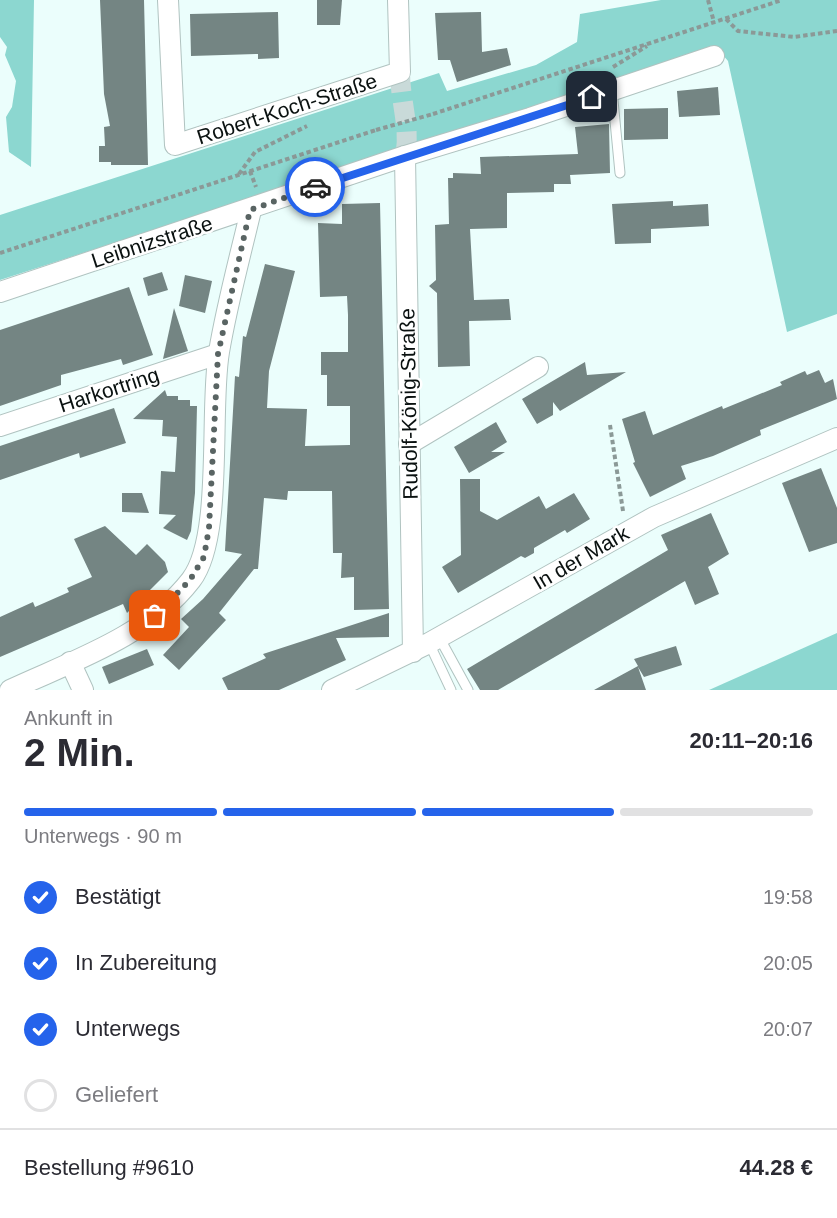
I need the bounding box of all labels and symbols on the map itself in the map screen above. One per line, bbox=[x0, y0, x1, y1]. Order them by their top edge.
street label: Robert-Koch-Straße bbox=[194, 69, 380, 148]
pin bbox=[566, 71, 617, 122]
courier bbox=[285, 157, 345, 217]
street label: Leibnizstraße bbox=[88, 211, 215, 272]
street label: Rudolf-König-Straße bbox=[395, 308, 422, 500]
street label: Harkortring bbox=[56, 363, 162, 417]
street label: In der Mark bbox=[529, 521, 633, 594]
pin bbox=[129, 590, 180, 641]

